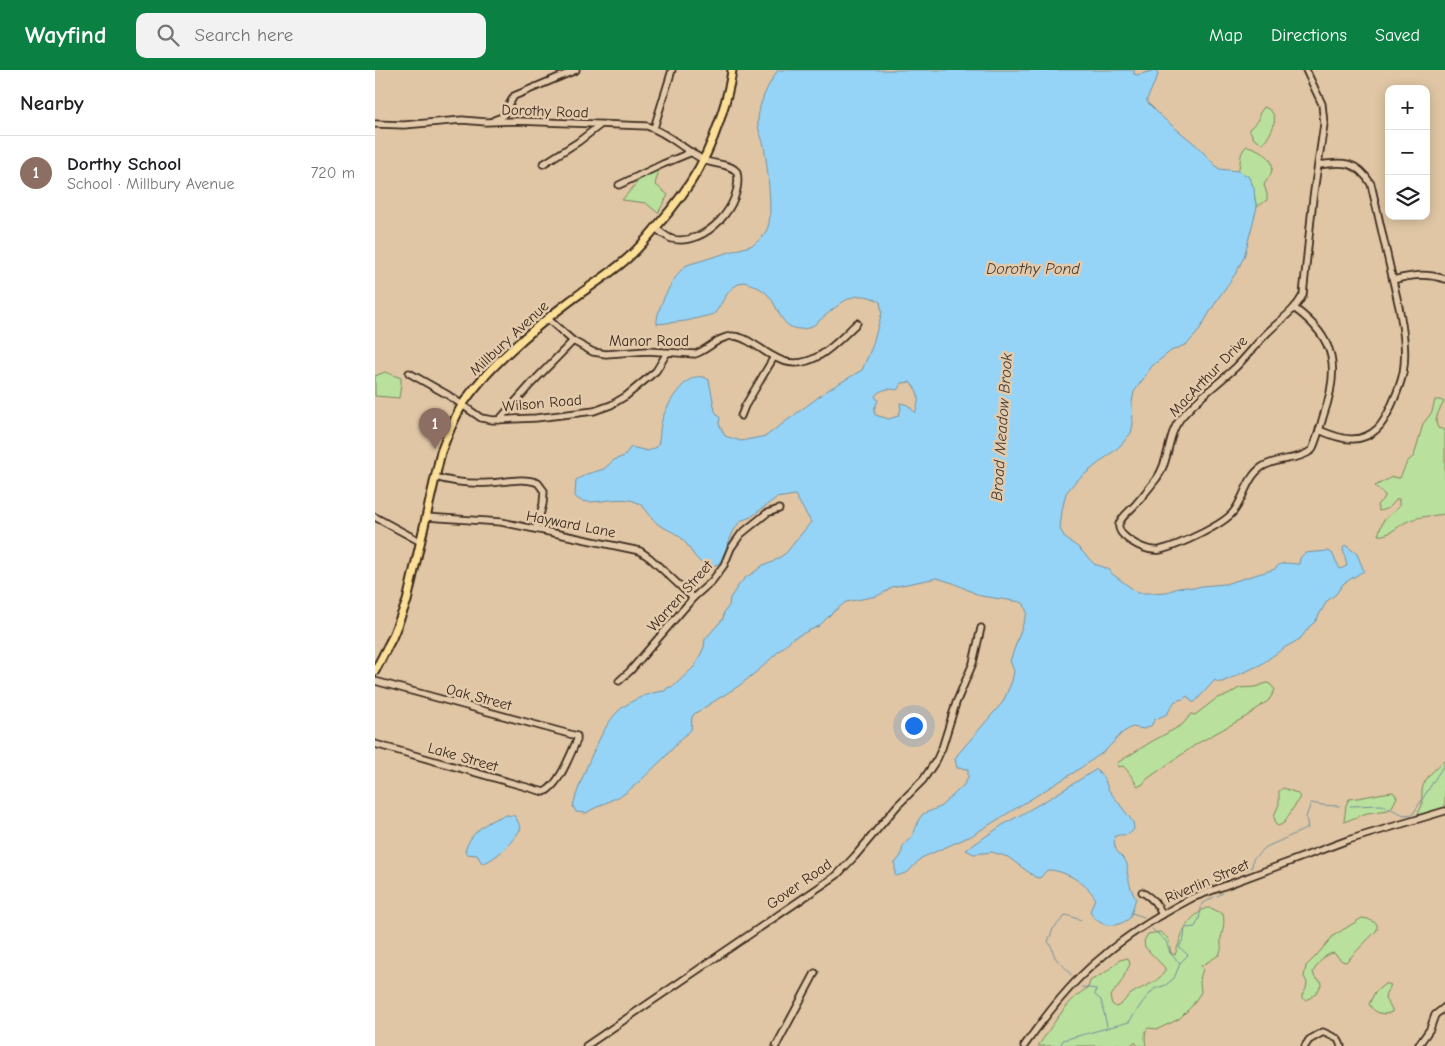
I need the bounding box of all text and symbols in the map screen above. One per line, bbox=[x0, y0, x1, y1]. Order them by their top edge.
search box bbox=[136, 13, 486, 58]
text: Wayfind bbox=[25, 21, 106, 49]
icon: search bbox=[154, 21, 182, 49]
text: Search here bbox=[194, 24, 293, 46]
text: Map bbox=[1209, 25, 1243, 46]
text: Directions bbox=[1271, 25, 1347, 46]
text: Saved bbox=[1375, 25, 1420, 46]
map controls bbox=[1385, 85, 1430, 220]
button: + bbox=[1385, 85, 1430, 130]
text: Nearby bbox=[20, 91, 84, 115]
street label: Dorothy Road bbox=[501, 100, 589, 122]
button: − bbox=[1385, 130, 1430, 175]
text: Dorthy School bbox=[67, 153, 182, 175]
text: 1 bbox=[33, 164, 39, 182]
text: 720 m bbox=[311, 164, 355, 182]
text: School · Millbury Avenue bbox=[67, 175, 234, 193]
button: layers bbox=[1385, 175, 1430, 220]
water label: Dorothy Pond bbox=[986, 260, 1080, 278]
street label: Millbury Avenue bbox=[466, 296, 553, 379]
street label: MacArthur Drive bbox=[1165, 331, 1251, 420]
street label: Manor Road bbox=[609, 332, 689, 350]
water label: Broad Meadow Brook bbox=[988, 352, 1016, 502]
street label: Wilson Road bbox=[502, 391, 582, 415]
pin: 1 bbox=[419, 408, 451, 449]
street label: Hayward Lane bbox=[525, 506, 618, 542]
street label: Warren Street bbox=[643, 556, 717, 635]
street label: Oak Street bbox=[444, 680, 514, 715]
your location bbox=[901, 713, 927, 739]
street label: Lake Street bbox=[426, 738, 501, 776]
street label: Gover Road bbox=[763, 855, 835, 913]
street label: Riverlin Street bbox=[1162, 855, 1252, 907]

